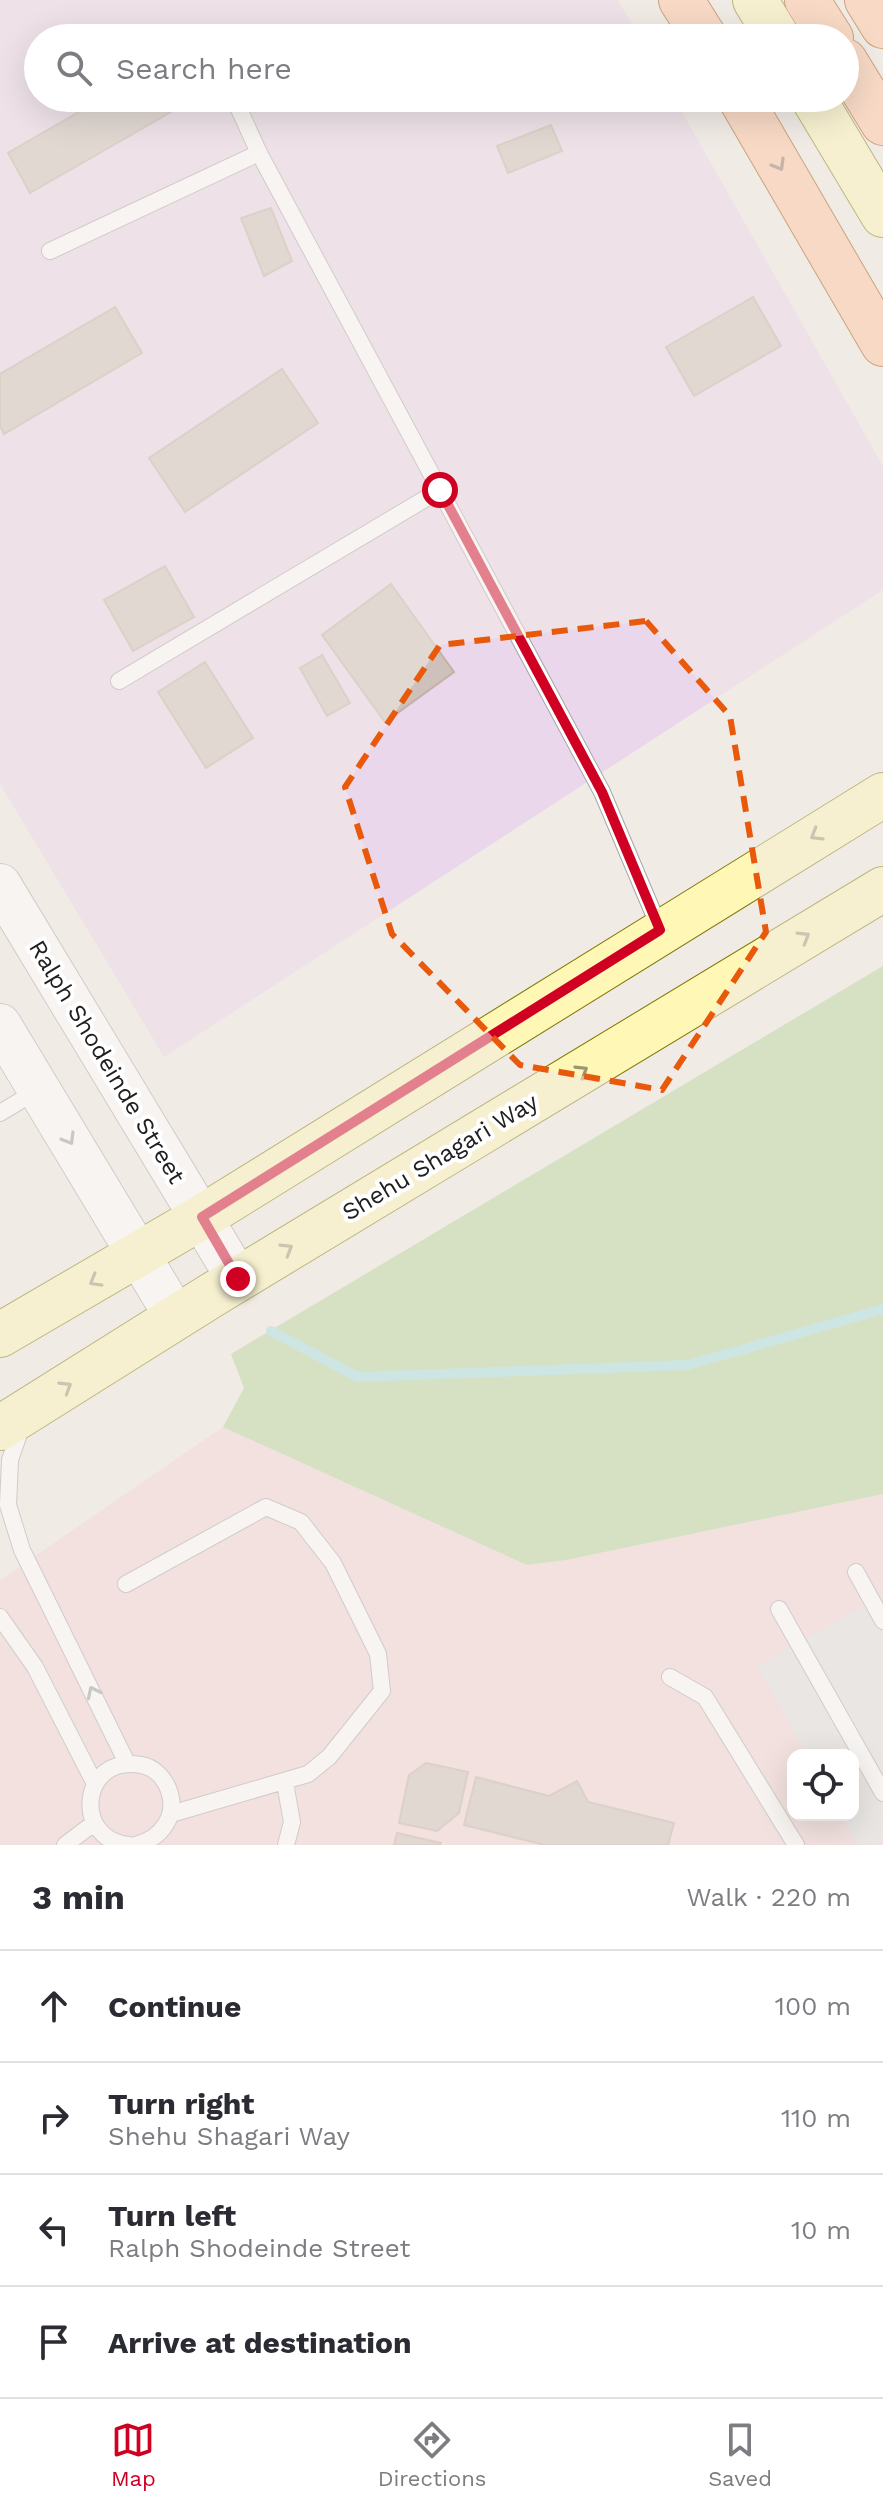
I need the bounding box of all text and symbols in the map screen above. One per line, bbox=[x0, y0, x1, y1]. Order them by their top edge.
search box bbox=[24, 24, 859, 112]
icon: search bbox=[52, 46, 96, 90]
text: Search here bbox=[116, 51, 292, 86]
one-way arrow bbox=[769, 157, 785, 171]
route start bbox=[422, 472, 458, 508]
one-way arrow bbox=[810, 826, 825, 841]
one-way arrow bbox=[795, 931, 810, 947]
street label: Ralph Shodeinde Street bbox=[23, 935, 191, 1189]
one-way arrow bbox=[573, 1066, 588, 1081]
street label: Shehu Shagari Way bbox=[337, 1087, 543, 1226]
one-way arrow bbox=[60, 1130, 75, 1145]
one-way arrow bbox=[278, 1244, 293, 1259]
route end bbox=[220, 1261, 256, 1297]
one-way arrow bbox=[89, 1271, 104, 1287]
one-way arrow bbox=[57, 1381, 72, 1396]
one-way arrow bbox=[87, 1686, 103, 1701]
map controls bbox=[787, 1749, 859, 1821]
button: locate bbox=[787, 1749, 859, 1821]
text: 3 min bbox=[32, 1877, 125, 1917]
text: Walk · 220 m bbox=[686, 1882, 851, 1912]
icon: ahead bbox=[32, 1984, 76, 2028]
text: Continue bbox=[108, 1989, 241, 2024]
text: 100 m bbox=[775, 1991, 851, 2021]
text: Turn right bbox=[108, 2086, 254, 2121]
icon: right bbox=[32, 2096, 76, 2140]
text: 110 m bbox=[781, 2103, 851, 2133]
text: Shehu Shagari Way bbox=[108, 2121, 350, 2151]
text: Turn left bbox=[108, 2198, 236, 2233]
icon: left bbox=[32, 2208, 76, 2252]
text: 10 m bbox=[791, 2215, 851, 2245]
text: Ralph Shodeinde Street bbox=[108, 2233, 410, 2263]
icon: arrive bbox=[32, 2320, 76, 2364]
text: Arrive at destination bbox=[108, 2325, 412, 2360]
tab: Map bbox=[111, 2418, 156, 2491]
tab: Directions bbox=[378, 2418, 486, 2491]
tab: Saved bbox=[708, 2418, 772, 2491]

